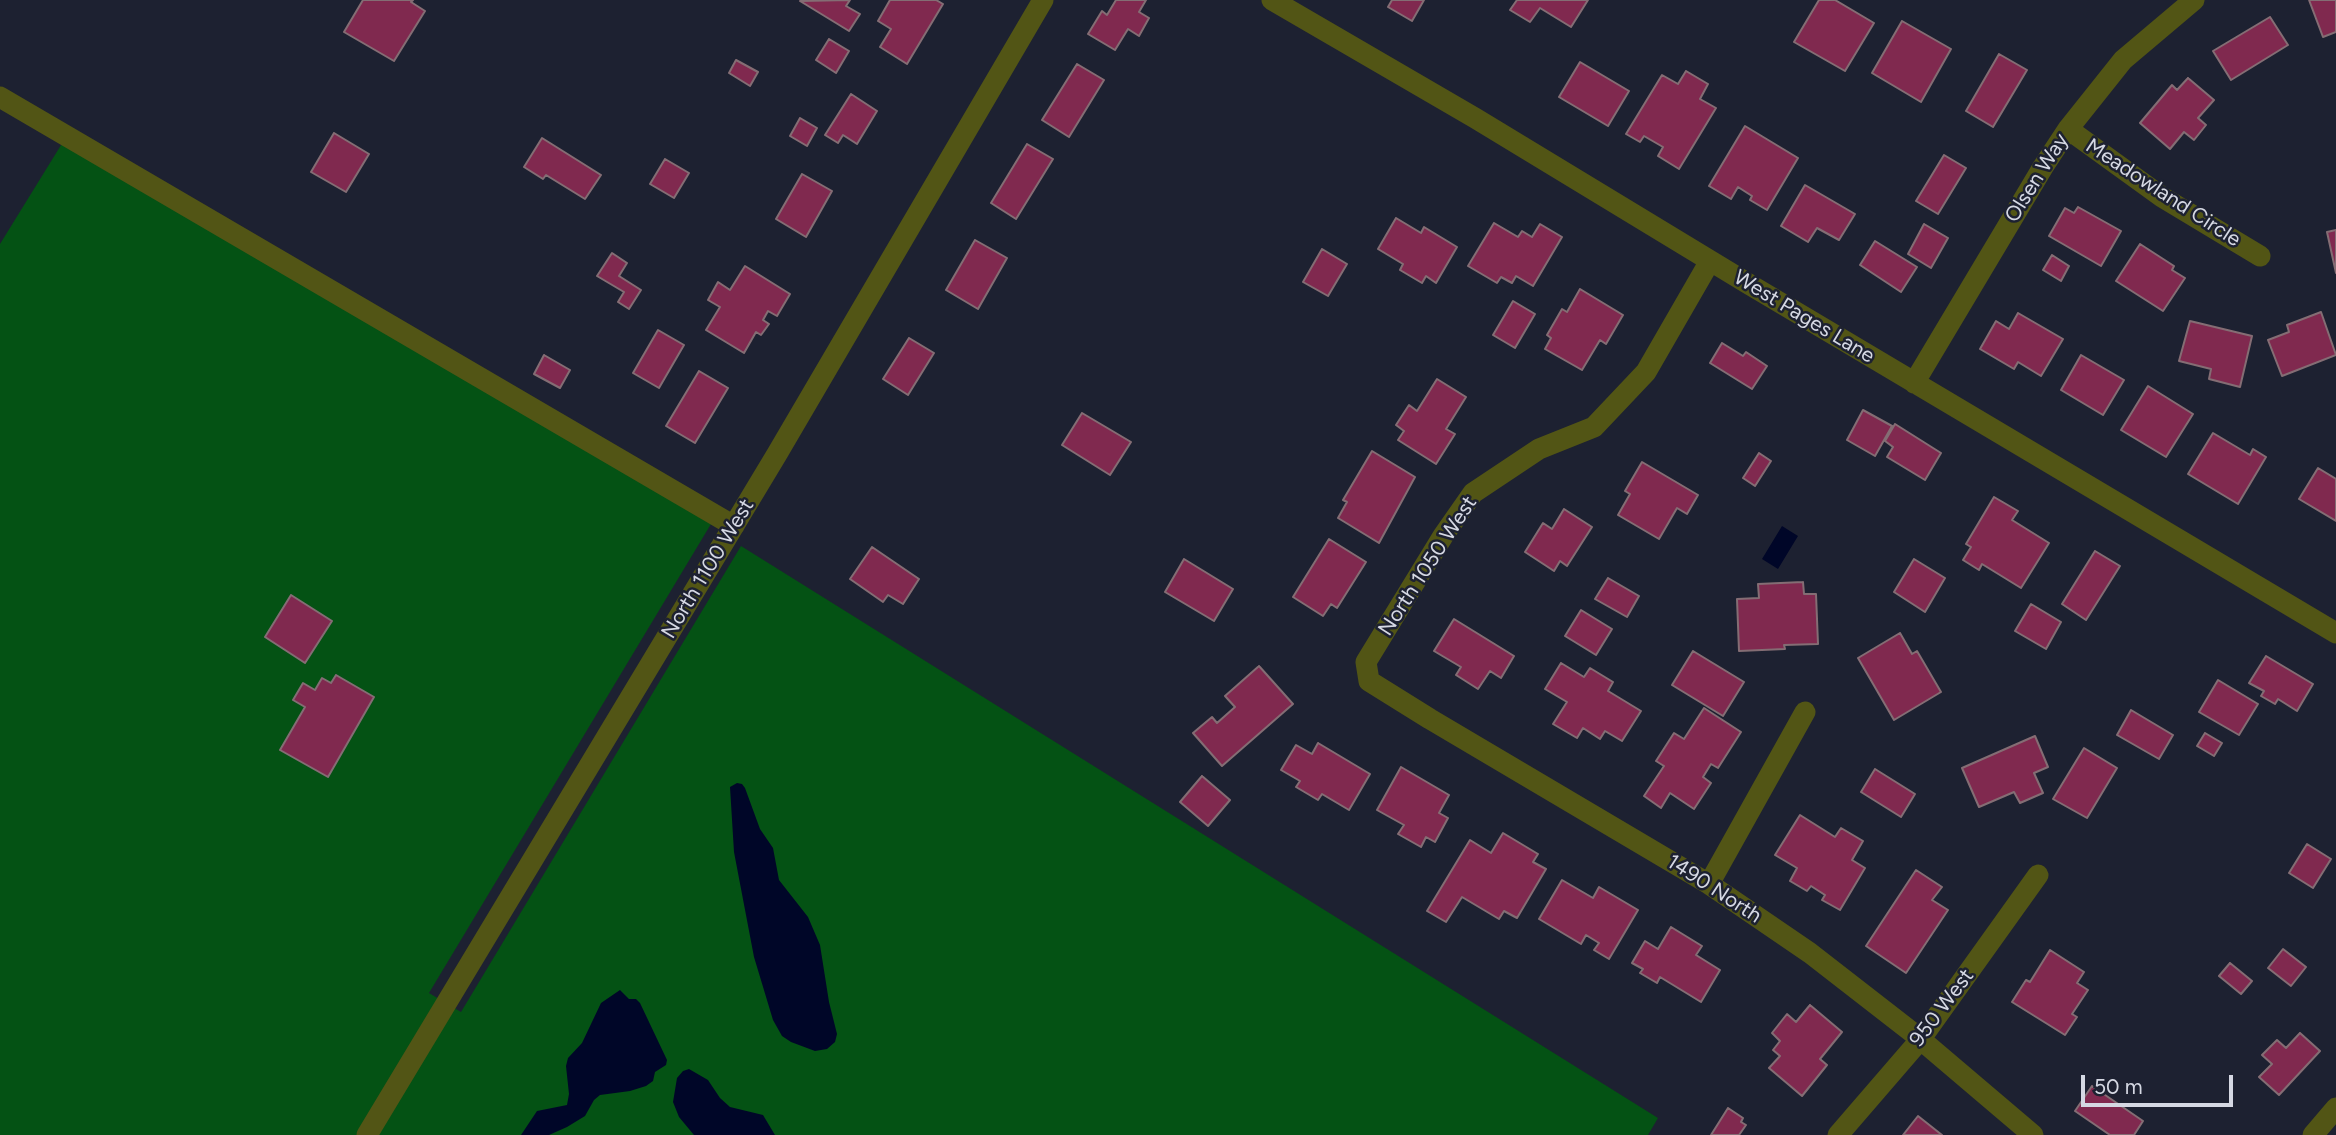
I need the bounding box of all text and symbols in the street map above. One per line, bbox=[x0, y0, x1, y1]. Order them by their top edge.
street label: Olsen Way bbox=[2000, 129, 2074, 227]
street label: Meadowland Circle bbox=[2081, 133, 2245, 253]
street label: West Pages Lane bbox=[1729, 265, 1879, 369]
street label: North 1050 West bbox=[1373, 491, 1483, 641]
street label: North 1100 West bbox=[656, 495, 760, 643]
street label: 1490 North bbox=[1662, 849, 1766, 929]
street label: 950 West bbox=[1905, 964, 1979, 1052]
scale bar bbox=[2084, 1062, 2236, 1106]
text: 50 m bbox=[2094, 1074, 2143, 1099]

